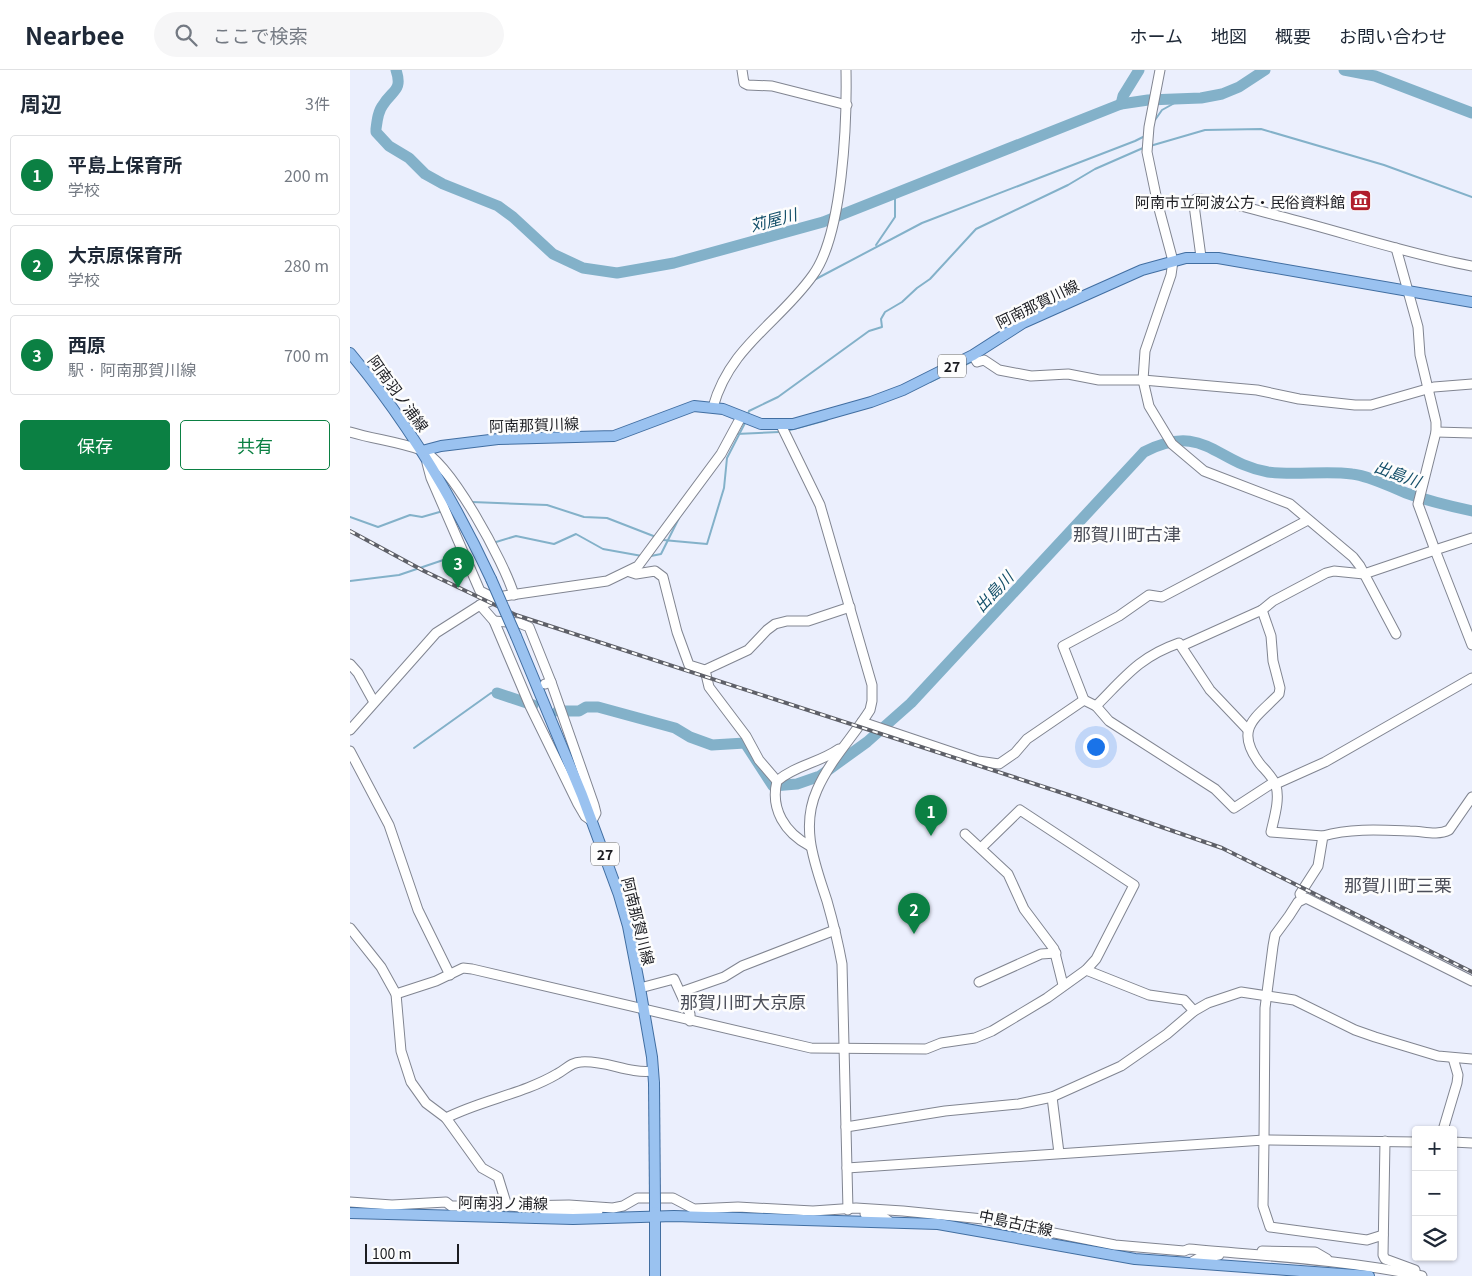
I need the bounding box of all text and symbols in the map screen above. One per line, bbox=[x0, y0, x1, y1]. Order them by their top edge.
search box bbox=[154, 12, 504, 57]
text: Nearbee bbox=[25, 17, 124, 52]
icon: search bbox=[172, 21, 200, 49]
text: ここで検索 bbox=[212, 21, 307, 48]
text: ホーム bbox=[1130, 22, 1183, 48]
text: 地図 bbox=[1211, 22, 1247, 48]
text: 概要 bbox=[1275, 22, 1311, 48]
text: お問い合わせ bbox=[1339, 22, 1447, 48]
text: 周辺 bbox=[20, 88, 62, 118]
text: 3件 bbox=[305, 91, 330, 115]
text: 平島上保育所 bbox=[68, 150, 182, 177]
text: 1 bbox=[32, 163, 42, 187]
text: 200 m bbox=[284, 163, 329, 187]
text: 学校 bbox=[68, 177, 100, 201]
museum icon: 阿南市立阿波公方・民俗資料館 bbox=[1349, 189, 1373, 213]
place label: 阿南市立阿波公方・民俗資料館 bbox=[1135, 191, 1345, 212]
water label: 苅屋川 bbox=[747, 201, 801, 237]
text: 大京原保育所 bbox=[68, 240, 182, 267]
text: 2 bbox=[32, 253, 42, 277]
text: 280 m bbox=[284, 253, 329, 277]
text: 学校 bbox=[68, 267, 100, 291]
street label: 阿南那賀川線 bbox=[992, 274, 1082, 332]
text: 西原 bbox=[68, 330, 106, 357]
text: 3 bbox=[32, 343, 42, 367]
text: 700 m bbox=[284, 343, 329, 367]
street label: 阿南羽ノ浦線 bbox=[364, 350, 434, 436]
road number: 27 bbox=[938, 354, 966, 378]
text: 駅 · 阿南那賀川線 bbox=[68, 357, 196, 381]
street label: 阿南那賀川線 bbox=[489, 412, 579, 436]
button: 保存 bbox=[20, 420, 170, 470]
button: 共有 bbox=[180, 420, 330, 470]
water label: 出島川 bbox=[1371, 454, 1427, 493]
district label: 那賀川町古津 bbox=[1073, 520, 1181, 546]
pin: 3 bbox=[442, 547, 474, 588]
water label: 出島川 bbox=[968, 564, 1020, 617]
your location bbox=[1083, 734, 1109, 760]
pin: 1 bbox=[915, 795, 947, 836]
road number: 27 bbox=[591, 842, 619, 866]
district label: 那賀川町三栗 bbox=[1344, 871, 1452, 897]
street label: 阿南那賀川線 bbox=[618, 875, 660, 967]
pin: 2 bbox=[898, 893, 930, 934]
district label: 那賀川町大京原 bbox=[680, 988, 806, 1014]
map controls bbox=[1412, 1126, 1457, 1261]
button: + bbox=[1412, 1126, 1457, 1171]
button: − bbox=[1412, 1171, 1457, 1216]
street label: 阿南羽ノ浦線 bbox=[458, 1191, 548, 1213]
street label: 中島古庄線 bbox=[977, 1204, 1055, 1240]
button: layers bbox=[1412, 1216, 1457, 1261]
scale bar bbox=[365, 1241, 459, 1264]
text: 100 m bbox=[372, 1243, 411, 1263]

